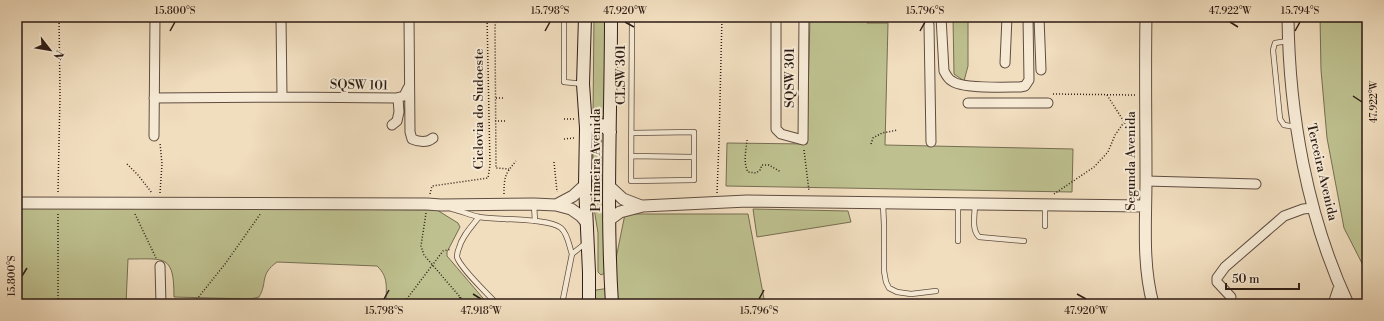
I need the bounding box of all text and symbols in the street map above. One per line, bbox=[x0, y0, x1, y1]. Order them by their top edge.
text: 15.800°S bbox=[155, 5, 196, 17]
text: 15.798°S bbox=[531, 5, 570, 17]
text: 47.920°W bbox=[603, 5, 648, 17]
text: 15.796°S bbox=[906, 5, 944, 17]
text: 47.922°W bbox=[1209, 5, 1252, 17]
text: 15.794°S bbox=[1281, 5, 1319, 17]
north arrow bbox=[30, 30, 70, 70]
street label: CLSW 301 bbox=[613, 45, 629, 105]
text: N bbox=[49, 47, 66, 62]
street label: SQSW 301 bbox=[782, 47, 798, 108]
street label: Ciclovia do Sudoeste bbox=[471, 48, 487, 169]
street label: SQSW 101 bbox=[330, 76, 389, 94]
text: 47.922°W bbox=[1368, 80, 1380, 123]
street label: Primeira Avenida bbox=[588, 108, 604, 212]
street label: Segunda Avenida bbox=[1123, 111, 1139, 211]
street label: Terceira Avenida bbox=[1303, 122, 1341, 223]
text: 15.800°S bbox=[6, 255, 18, 296]
scale bar bbox=[1226, 265, 1299, 291]
text: 50 m bbox=[1232, 272, 1260, 287]
text: 15.798°S bbox=[365, 305, 404, 317]
text: 47.918°W bbox=[460, 305, 503, 317]
text: 15.796°S bbox=[740, 305, 778, 317]
text: 47.920°W bbox=[1064, 305, 1109, 317]

